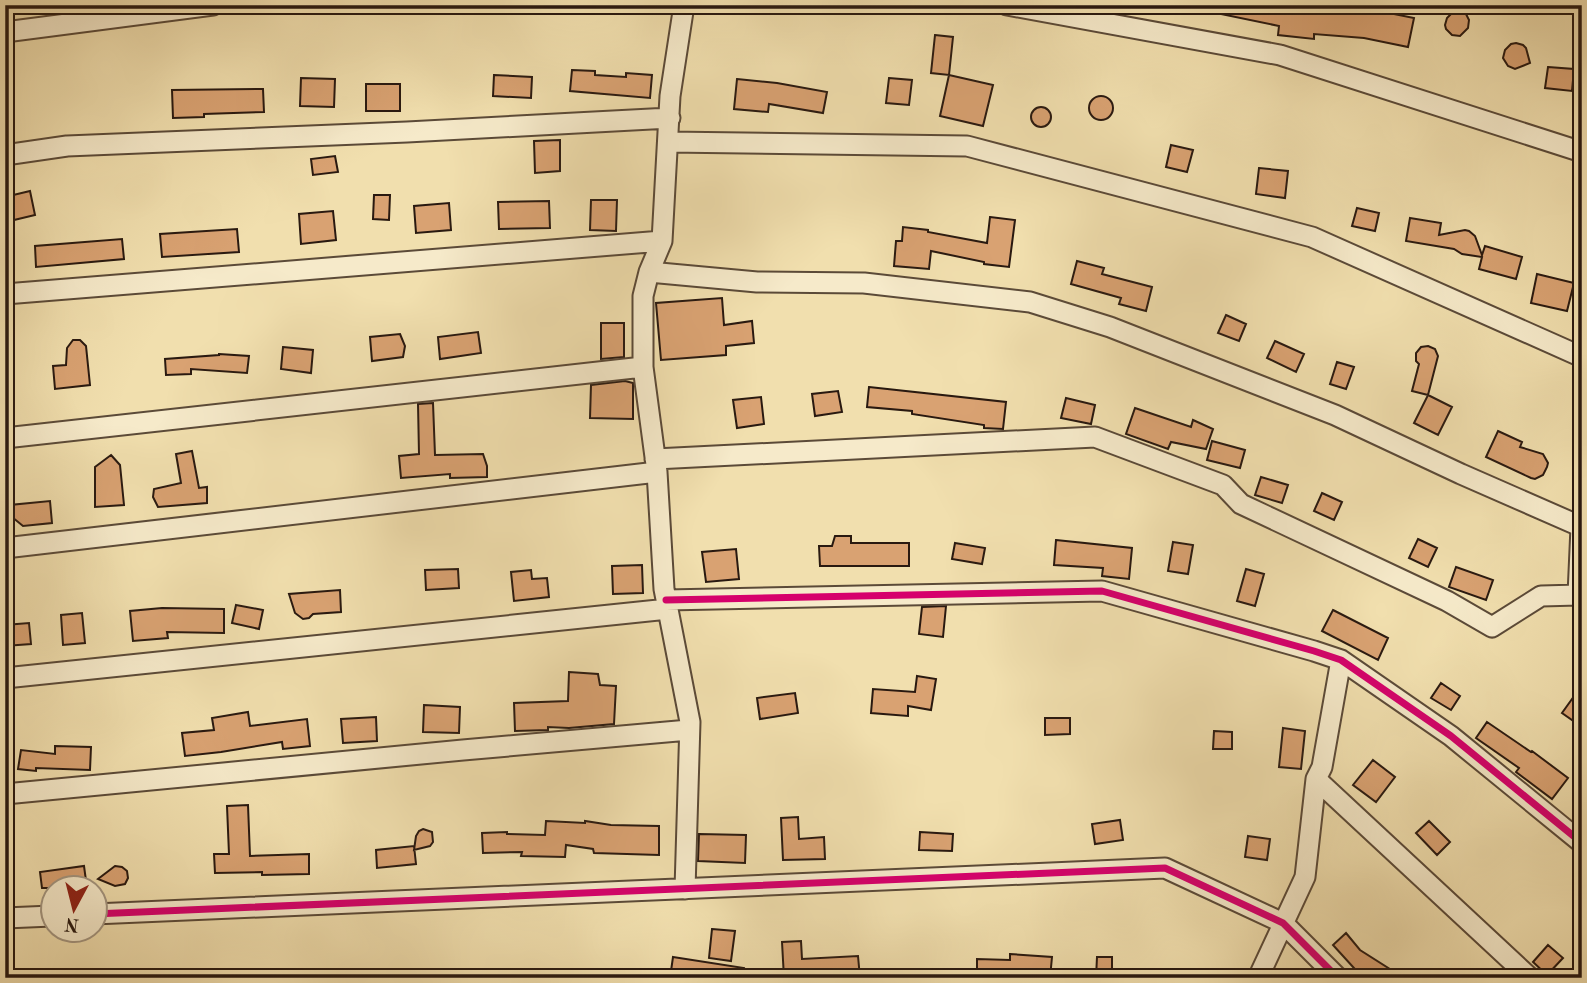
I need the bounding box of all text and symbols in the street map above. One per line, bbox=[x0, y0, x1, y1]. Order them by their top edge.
north arrow bbox=[38, 874, 108, 944]
text: N bbox=[63, 913, 81, 934]

